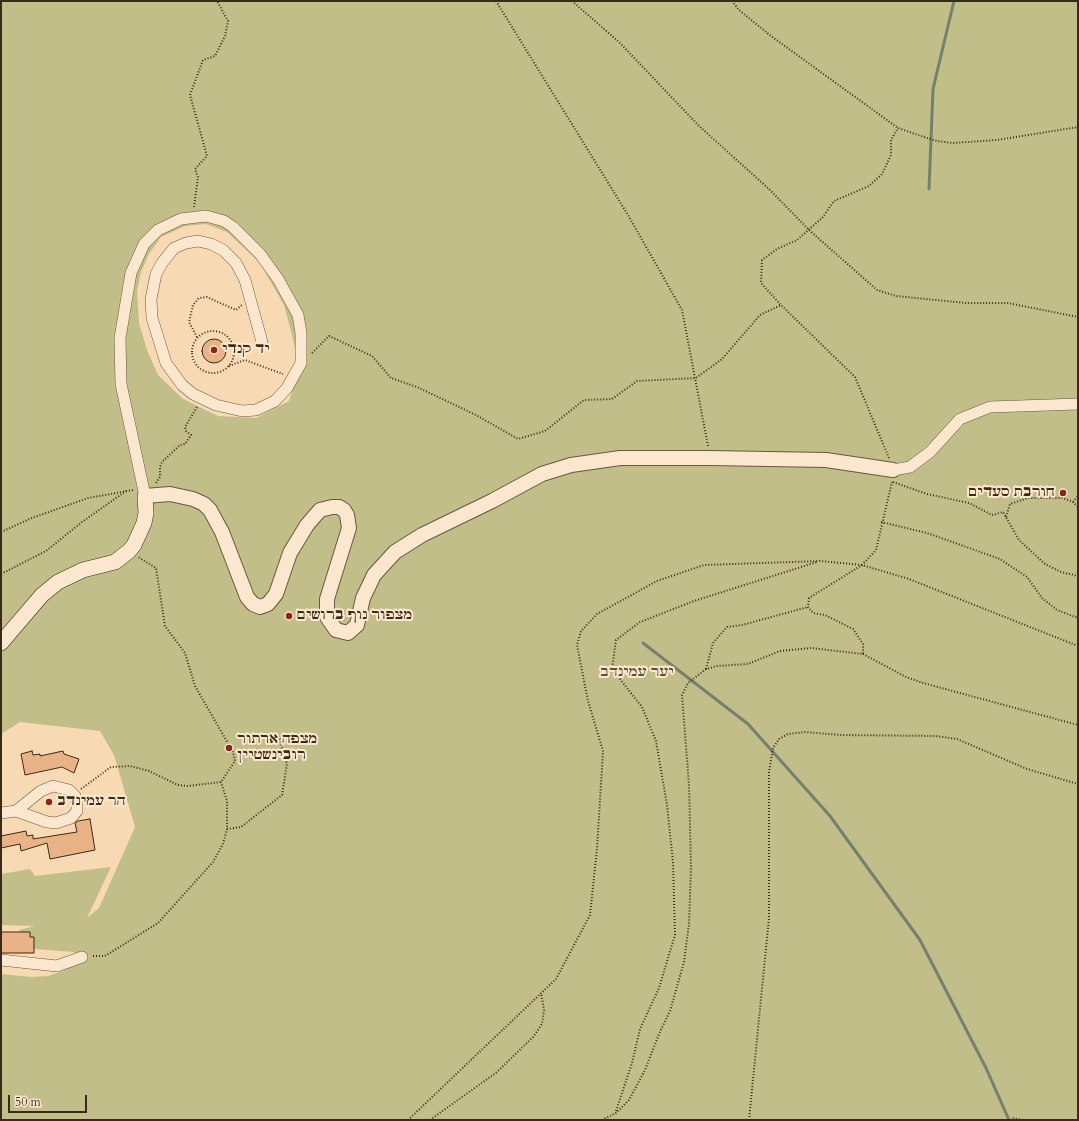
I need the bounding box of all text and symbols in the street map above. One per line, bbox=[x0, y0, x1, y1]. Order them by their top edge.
place label: יד קנדי bbox=[222, 342, 270, 358]
marker: יד קנדי bbox=[209, 345, 219, 355]
place label: חורבת סעדים bbox=[968, 485, 1055, 501]
marker: חורבת סעדים bbox=[1058, 488, 1068, 498]
place label: מצפור נוף ברושים bbox=[297, 608, 412, 624]
marker: מצפור נוף ברושים bbox=[284, 611, 294, 621]
park label: יער עמינדב bbox=[600, 665, 674, 681]
place label: מצפה ארתור רובינשטיין bbox=[237, 732, 317, 764]
marker: מצפה ארתור רובינשטיין bbox=[224, 743, 234, 753]
place label: הר עמינדב bbox=[57, 794, 126, 810]
marker: הר עמינדב bbox=[44, 797, 54, 807]
scale bar bbox=[10, 1087, 89, 1113]
text: 50 m bbox=[15, 1094, 41, 1110]

